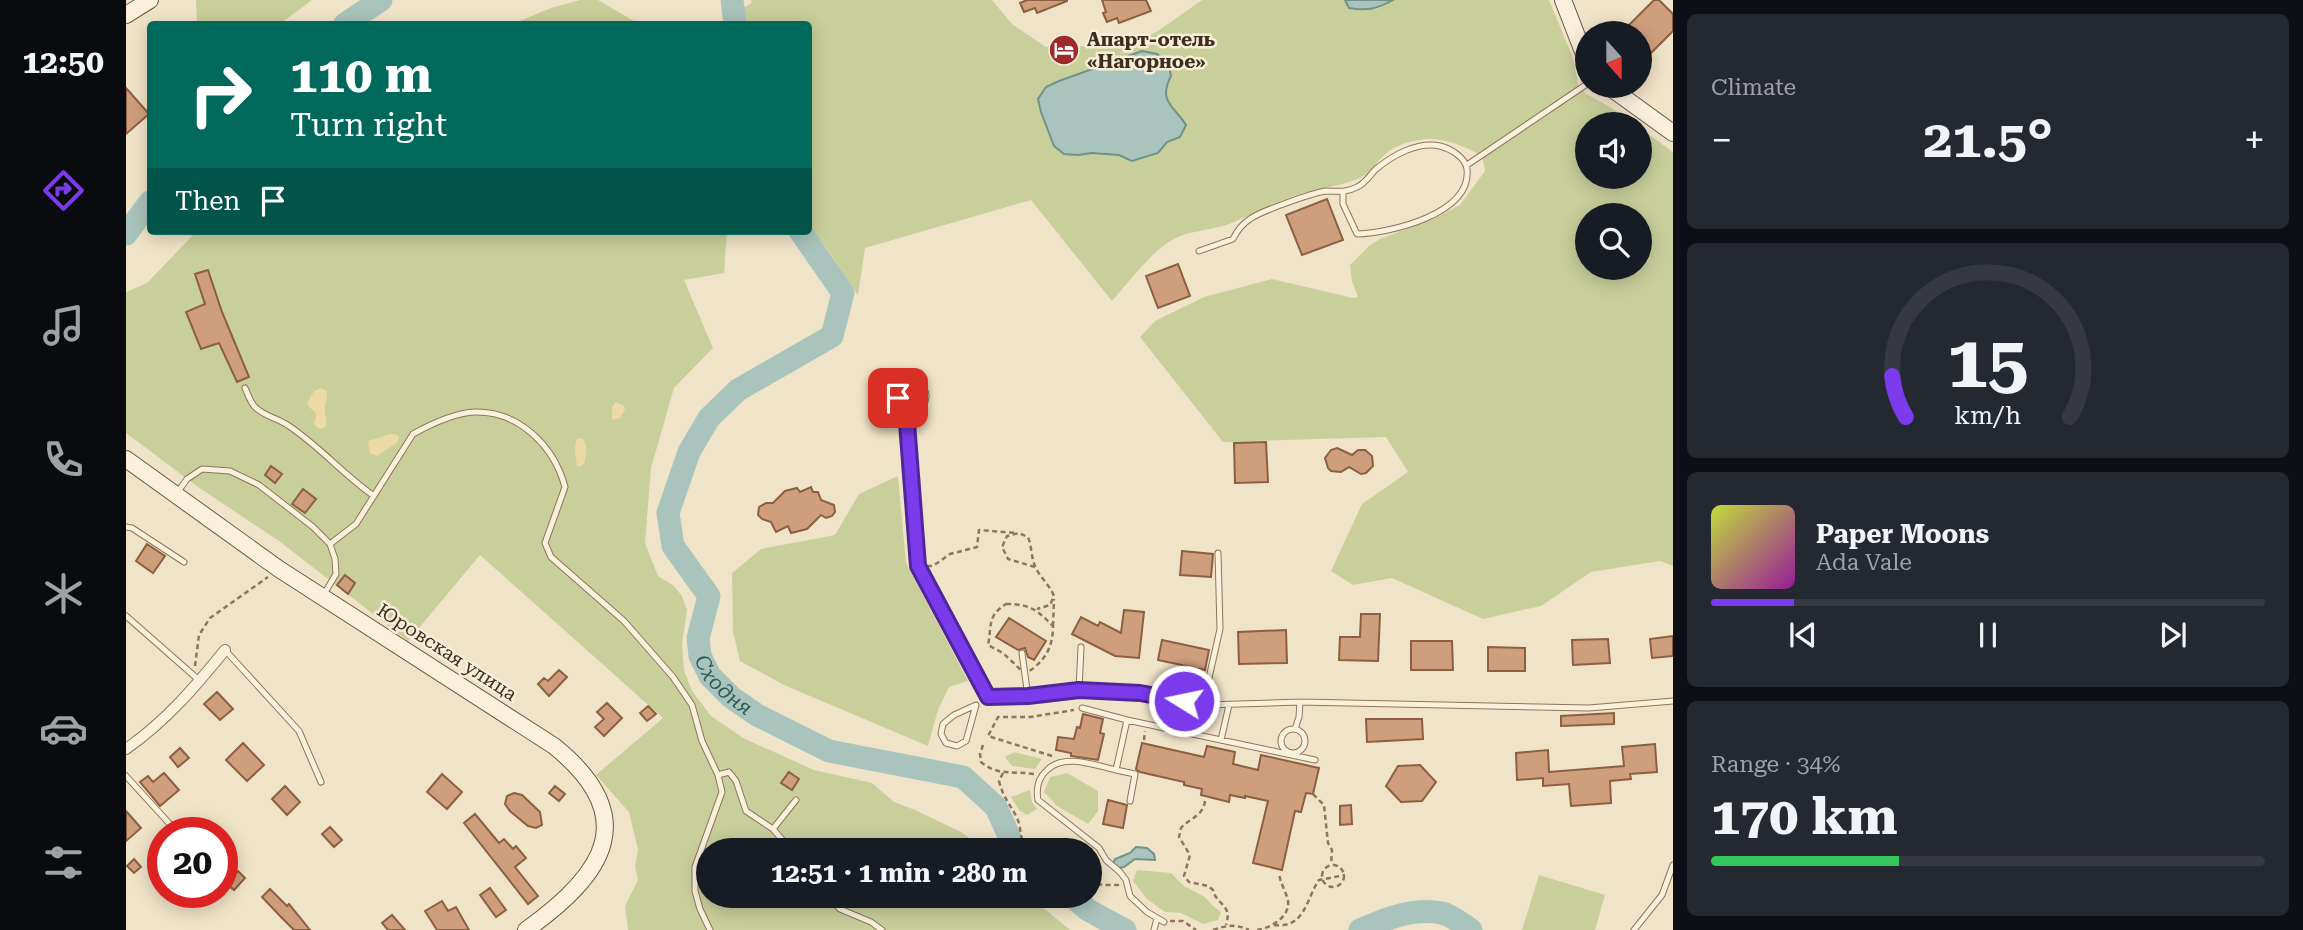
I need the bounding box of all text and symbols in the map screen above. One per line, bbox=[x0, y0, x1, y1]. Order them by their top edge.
north arrow bbox=[1575, 21, 1652, 98]
map controls bbox=[1575, 21, 1652, 280]
place label: Апарт-отель «Нагорное» bbox=[1087, 28, 1215, 73]
hotel icon: Апарт-отель «Нагорное» bbox=[1047, 33, 1081, 67]
text: 12:50 bbox=[22, 43, 104, 81]
text: 110 m bbox=[290, 47, 432, 104]
icon: right bbox=[175, 49, 266, 140]
text: Climate bbox=[1711, 74, 1796, 101]
text: Turn right bbox=[290, 106, 447, 144]
text: 21.5° bbox=[1923, 109, 2053, 170]
button: sound bbox=[1575, 112, 1652, 189]
text: − bbox=[1711, 118, 1732, 162]
text: + bbox=[2244, 118, 2265, 162]
icon: directions bbox=[39, 166, 88, 215]
icon: arrive bbox=[254, 182, 292, 220]
text: Then bbox=[175, 186, 240, 216]
button: search bbox=[1575, 203, 1652, 280]
icon: music bbox=[39, 301, 88, 350]
text: 15 bbox=[1947, 320, 2029, 405]
pin bbox=[868, 368, 928, 428]
icon: arrive bbox=[879, 379, 917, 417]
text: km/h bbox=[1955, 400, 2021, 429]
icon: phone bbox=[39, 435, 88, 484]
text: Paper Moons bbox=[1816, 519, 1989, 549]
text: Ada Vale bbox=[1816, 549, 1912, 576]
icon: climate bbox=[39, 569, 88, 618]
street label: Юровская улица bbox=[373, 598, 522, 706]
icon: previous bbox=[1784, 616, 1822, 654]
icon: pause bbox=[1969, 616, 2007, 654]
icon: next bbox=[2154, 616, 2192, 654]
water label: Сходня bbox=[689, 651, 757, 720]
position arrow bbox=[1147, 664, 1221, 738]
icon: car bbox=[39, 704, 88, 753]
text: Range · 34% bbox=[1711, 751, 1840, 778]
text: 170 km bbox=[1711, 786, 1898, 847]
speed limit sign: 20 bbox=[147, 817, 238, 908]
icon: filters bbox=[39, 838, 88, 887]
text: 12:51 · 1 min · 280 m bbox=[771, 858, 1027, 888]

